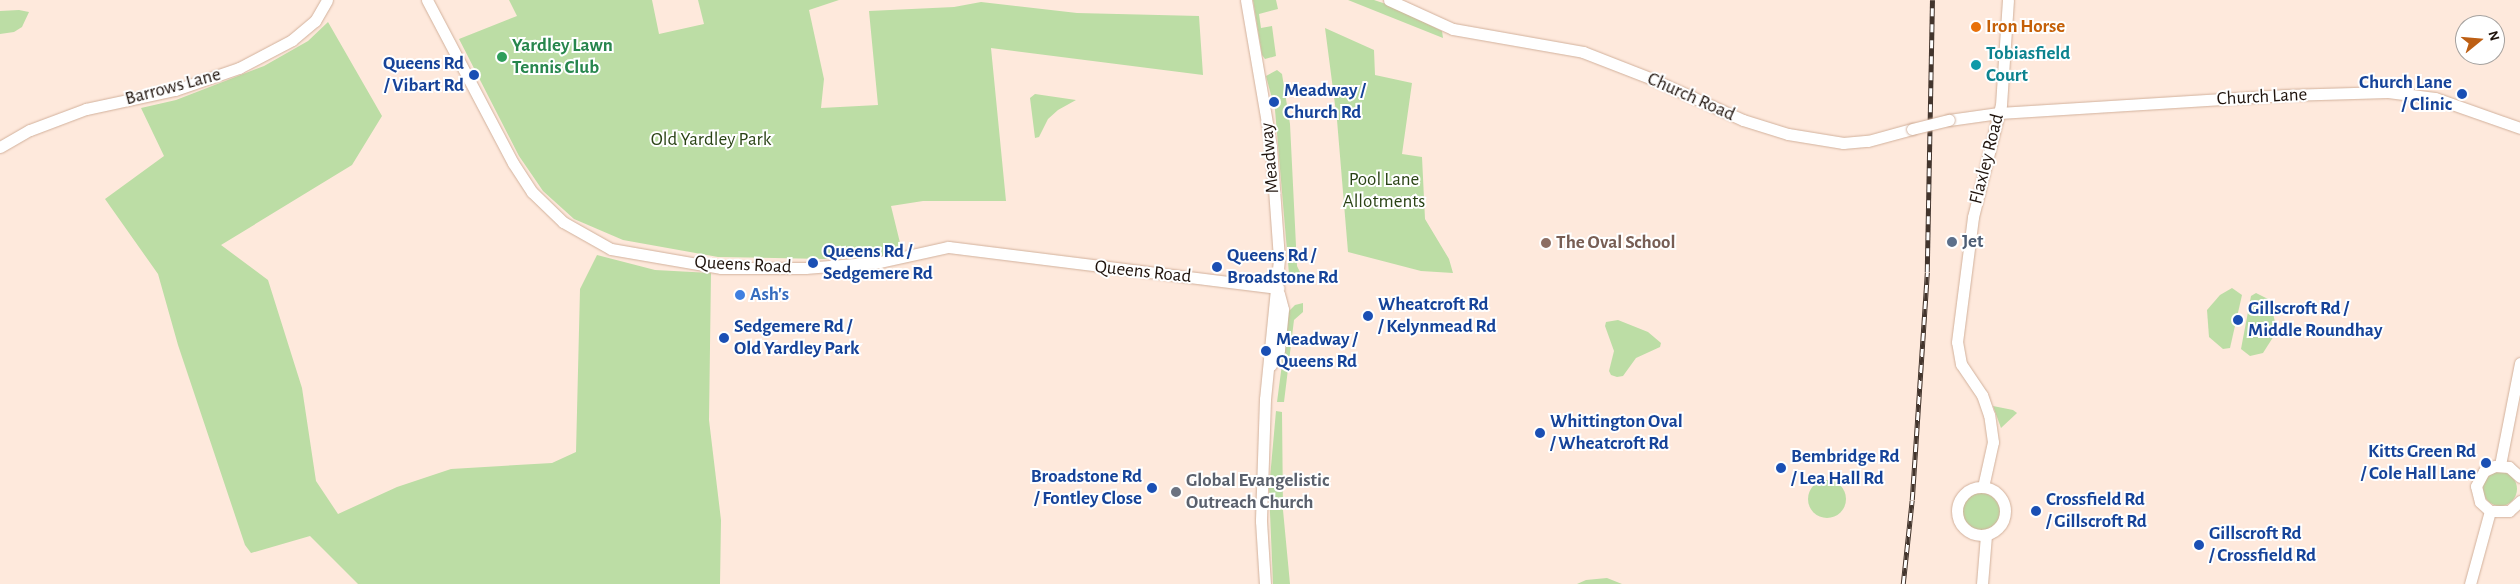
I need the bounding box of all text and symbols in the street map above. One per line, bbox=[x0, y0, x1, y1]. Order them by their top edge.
north arrow bbox=[2455, 15, 2505, 65]
place label: Iron Horse bbox=[1986, 16, 2065, 38]
marker: Iron Horse bbox=[1970, 21, 1982, 33]
text: N bbox=[2485, 29, 2502, 43]
place label: Yardley Lawn Tennis Club bbox=[512, 35, 613, 79]
place label: Tobiasfield Court bbox=[1986, 43, 2070, 87]
marker: Yardley Lawn Tennis Club bbox=[496, 51, 508, 63]
place label: Queens Rd / Vibart Rd bbox=[383, 53, 464, 97]
marker: Tobiasfield Court bbox=[1970, 59, 1982, 71]
street label: Barrows Lane bbox=[123, 63, 223, 111]
street label: Church Road bbox=[1644, 68, 1738, 126]
marker: Queens Rd / Vibart Rd bbox=[468, 69, 480, 81]
place label: Church Lane / Clinic bbox=[2359, 72, 2452, 116]
place label: Meadway / Church Rd bbox=[1284, 80, 1366, 124]
street label: Church Lane bbox=[2216, 83, 2308, 111]
marker: Church Lane / Clinic bbox=[2456, 88, 2468, 100]
marker: Meadway / Church Rd bbox=[1268, 96, 1280, 108]
street label: Flaxley Road bbox=[1965, 111, 2009, 207]
street label: Meadway bbox=[1256, 122, 1284, 194]
park label: Old Yardley Park bbox=[651, 129, 771, 151]
park label: Pool Lane Allotments bbox=[1343, 169, 1425, 213]
place label: Jet bbox=[1962, 231, 1983, 253]
place label: The Oval School bbox=[1556, 232, 1675, 254]
marker: Jet bbox=[1946, 236, 1958, 248]
marker: The Oval School bbox=[1540, 237, 1552, 249]
place label: Queens Rd / Sedgemere Rd bbox=[823, 241, 933, 285]
place label: Queens Rd / Broadstone Rd bbox=[1227, 245, 1338, 289]
street label: Queens Road bbox=[694, 251, 792, 279]
street label: Queens Road bbox=[1094, 256, 1192, 288]
marker: Queens Rd / Sedgemere Rd bbox=[807, 257, 819, 269]
marker: Queens Rd / Broadstone Rd bbox=[1211, 261, 1223, 273]
place label: Ash's bbox=[750, 284, 789, 306]
marker: Ash's bbox=[734, 289, 746, 301]
place label: Wheatcroft Rd / Kelynmead Rd bbox=[1378, 294, 1496, 338]
place label: Gillscroft Rd / Middle Roundhay bbox=[2248, 298, 2382, 342]
marker: Wheatcroft Rd / Kelynmead Rd bbox=[1362, 310, 1374, 322]
marker: Gillscroft Rd / Middle Roundhay bbox=[2232, 314, 2244, 326]
place label: Sedgemere Rd / Old Yardley Park bbox=[734, 316, 859, 360]
place label: Meadway / Queens Rd bbox=[1276, 329, 1358, 373]
marker: Sedgemere Rd / Old Yardley Park bbox=[718, 332, 730, 344]
marker: Meadway / Queens Rd bbox=[1260, 345, 1272, 357]
place label: Whittington Oval / Wheatcroft Rd bbox=[1550, 411, 1683, 455]
marker: Whittington Oval / Wheatcroft Rd bbox=[1534, 427, 1546, 439]
place label: Kitts Green Rd / Cole Hall Lane bbox=[2361, 441, 2476, 485]
place label: Bembridge Rd / Lea Hall Rd bbox=[1791, 446, 1899, 490]
marker: Kitts Green Rd / Cole Hall Lane bbox=[2480, 457, 2492, 469]
marker: Bembridge Rd / Lea Hall Rd bbox=[1775, 462, 1787, 474]
place label: Broadstone Rd / Fontley Close bbox=[1031, 466, 1142, 510]
place label: Global Evangelistic Outreach Church bbox=[1186, 470, 1329, 514]
marker: Broadstone Rd / Fontley Close bbox=[1146, 482, 1158, 494]
marker: Global Evangelistic Outreach Church bbox=[1170, 486, 1182, 498]
place label: Crossfield Rd / Gillscroft Rd bbox=[2046, 489, 2147, 533]
marker: Crossfield Rd / Gillscroft Rd bbox=[2030, 505, 2042, 517]
place label: Gillscroft Rd / Crossfield Rd bbox=[2209, 523, 2316, 567]
marker: Gillscroft Rd / Crossfield Rd bbox=[2193, 539, 2205, 551]

